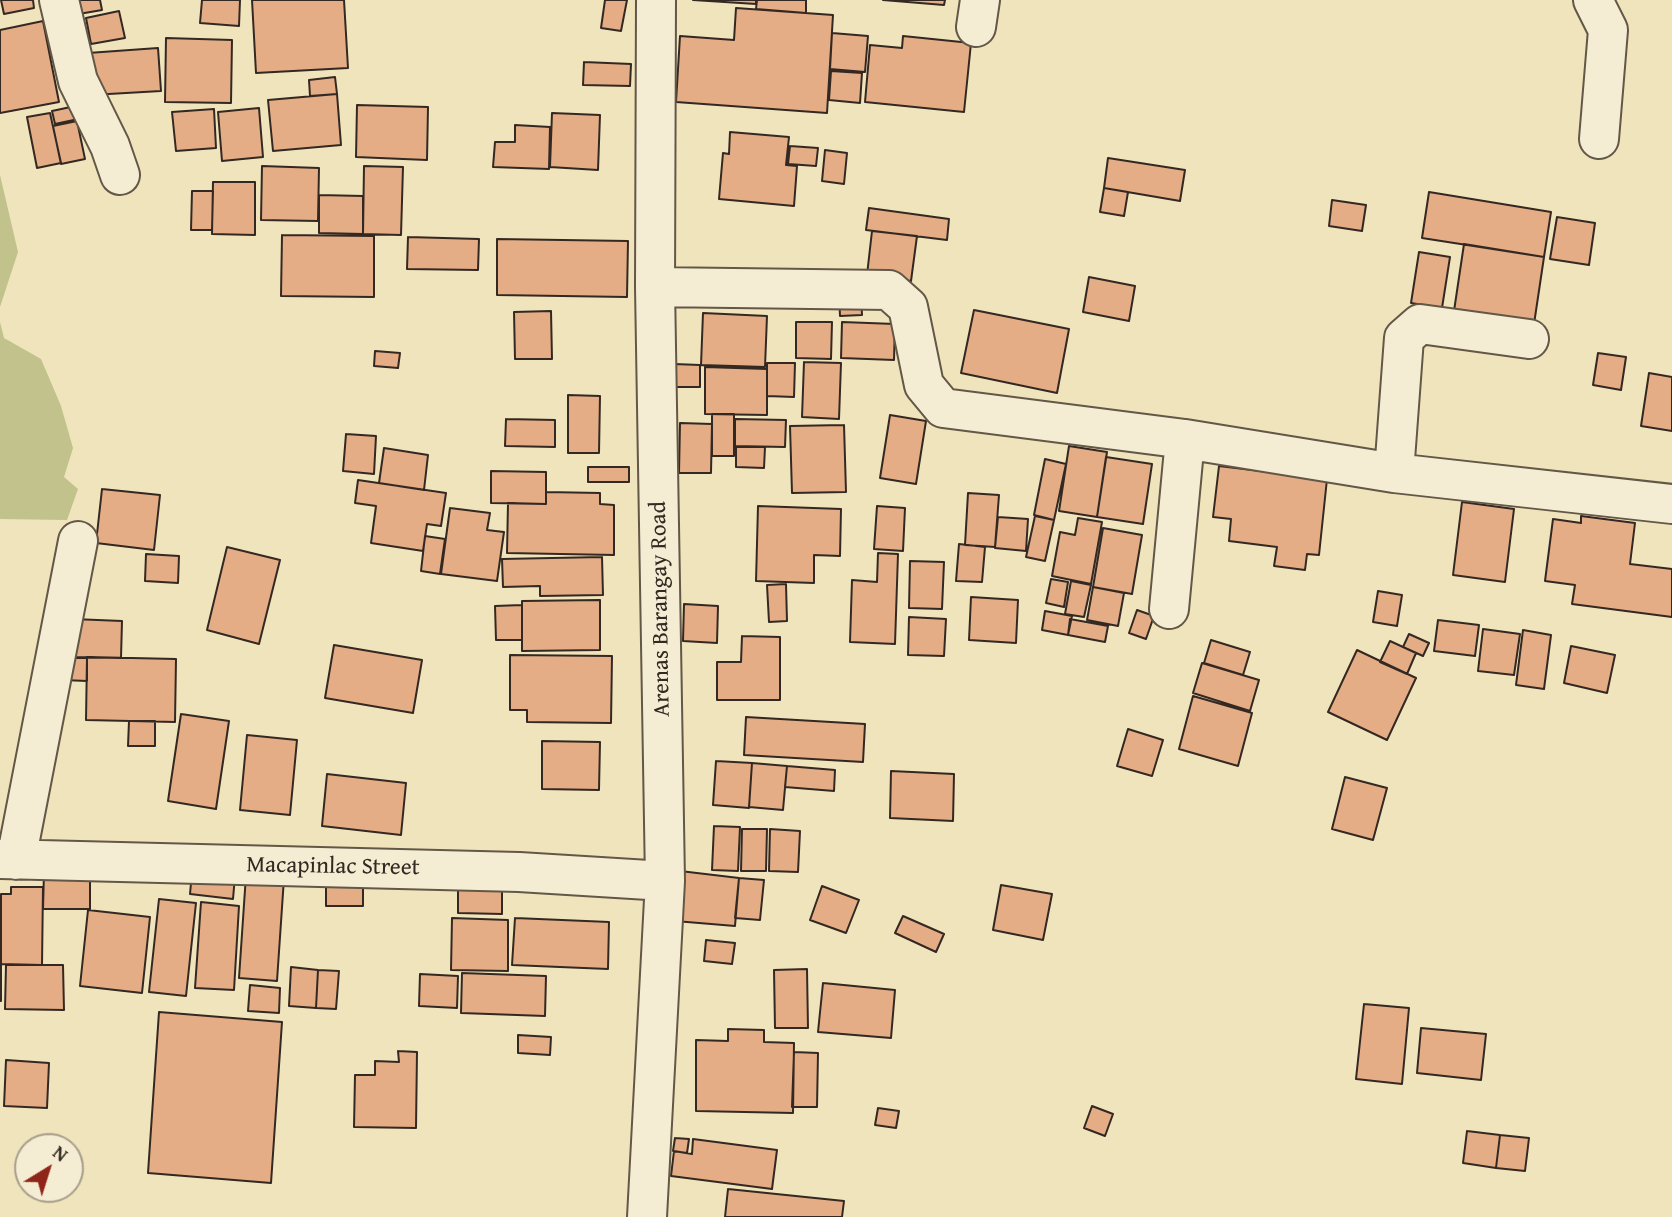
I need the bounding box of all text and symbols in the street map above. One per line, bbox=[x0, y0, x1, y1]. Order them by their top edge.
street label: Arenas Barangay Road bbox=[645, 501, 677, 717]
street label: Macapinlac Street bbox=[246, 852, 420, 882]
north arrow bbox=[14, 1133, 84, 1203]
text: N bbox=[47, 1138, 74, 1168]

